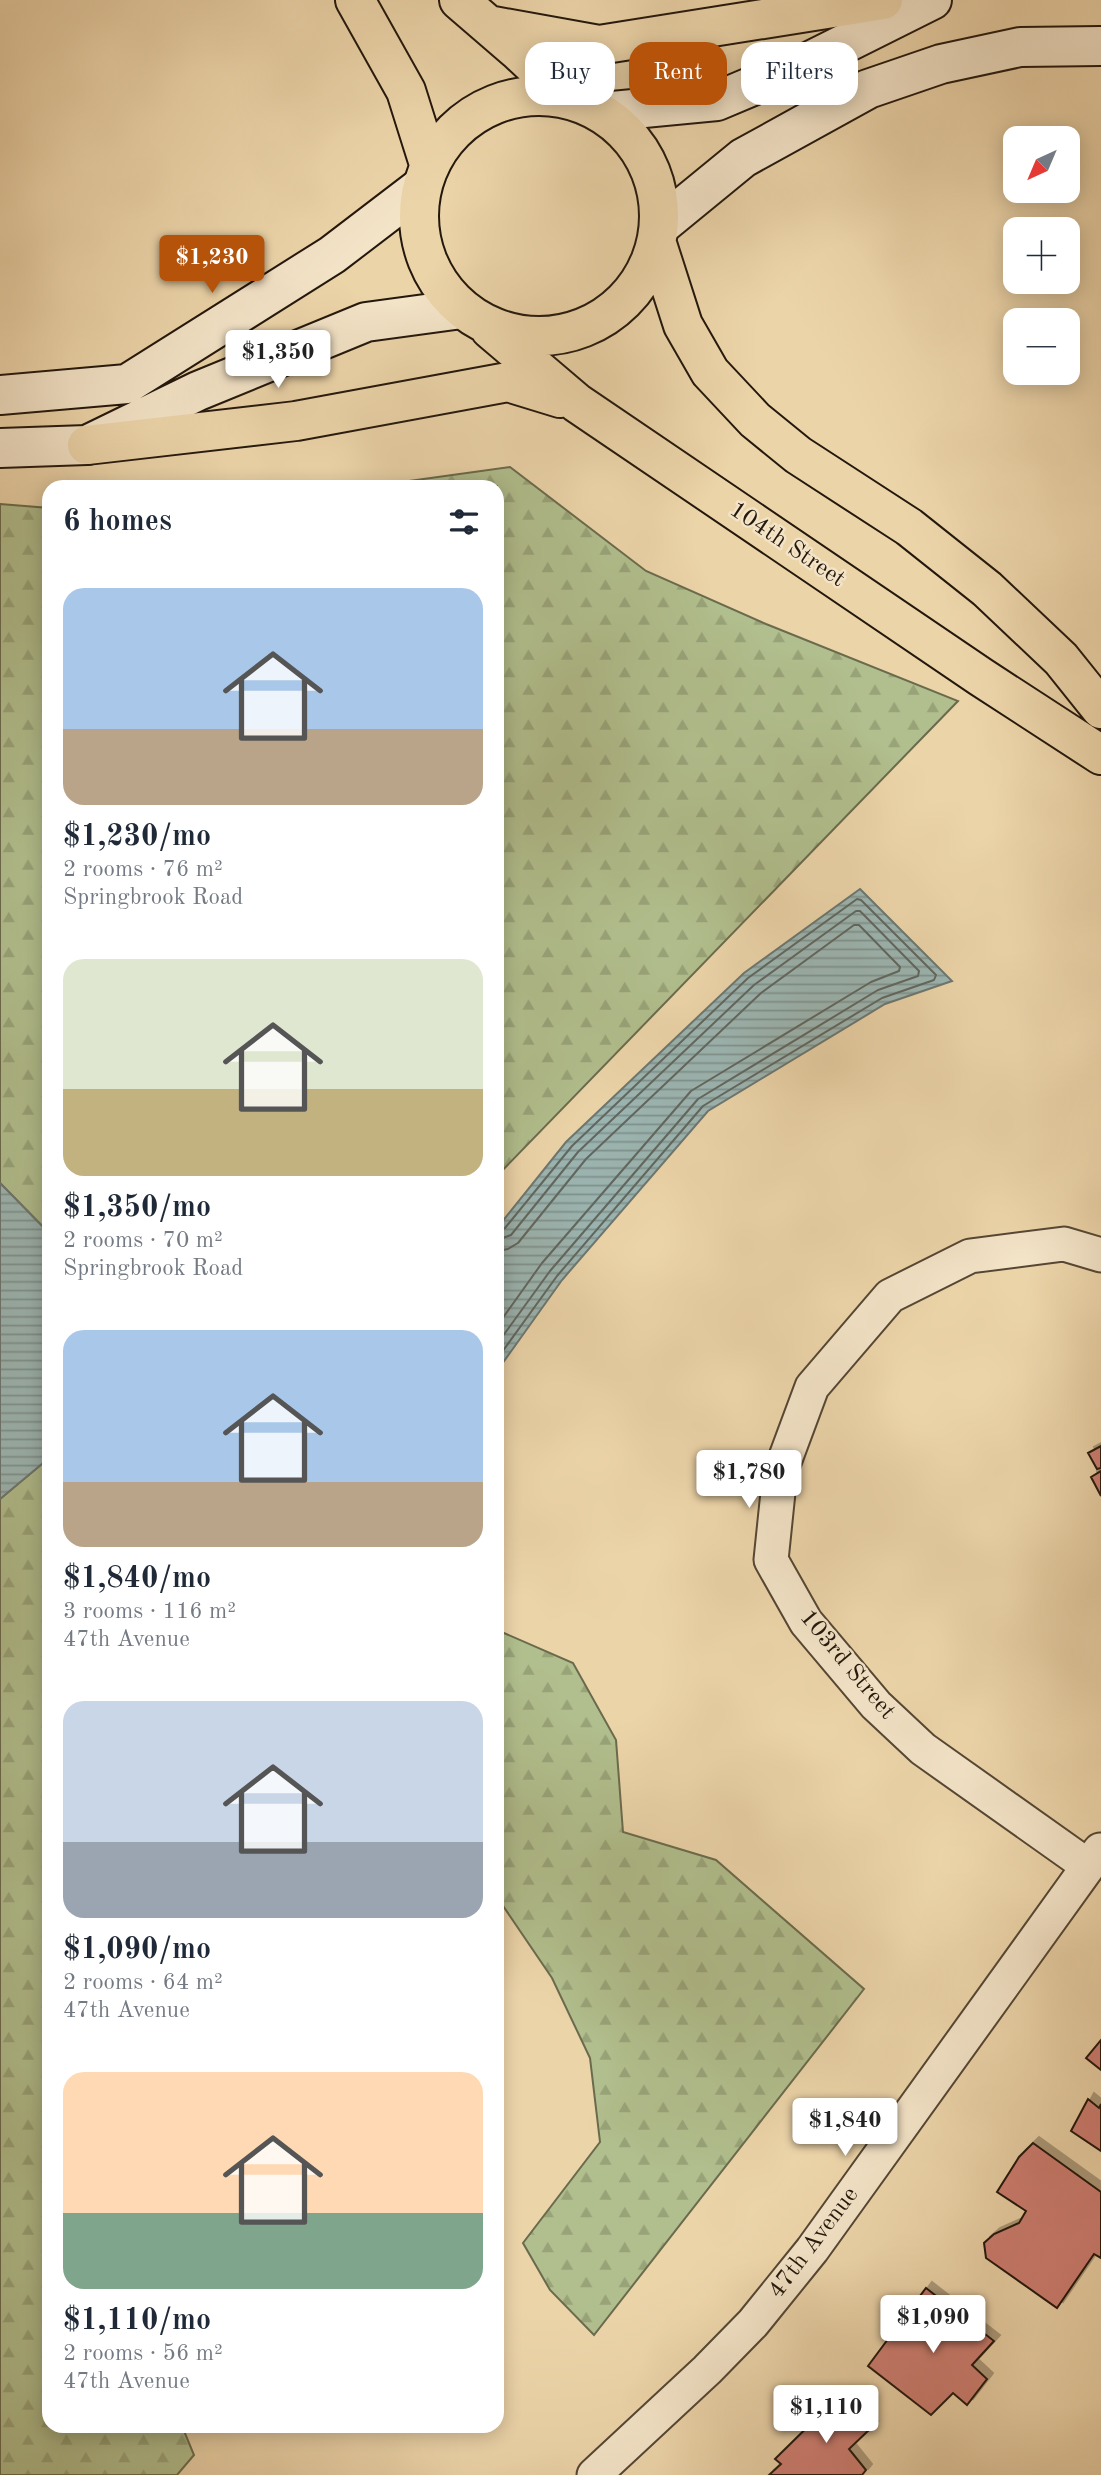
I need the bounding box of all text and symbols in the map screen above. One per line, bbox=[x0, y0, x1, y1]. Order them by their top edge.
chip: Buy bbox=[525, 42, 615, 105]
chip: Rent bbox=[629, 42, 727, 105]
chip: Filters bbox=[741, 42, 858, 105]
north arrow bbox=[1003, 126, 1080, 203]
map controls bbox=[1003, 126, 1080, 385]
button: + bbox=[1003, 217, 1080, 294]
pin: $1,230 bbox=[155, 236, 269, 295]
text: $1,230 bbox=[175, 246, 249, 269]
button: − bbox=[1003, 308, 1080, 385]
pin: $1,350 bbox=[221, 330, 335, 390]
text: $1,350 bbox=[241, 341, 315, 364]
street label: 104th Street bbox=[725, 498, 849, 592]
icon: filters bbox=[445, 503, 483, 541]
text: 6 homes bbox=[63, 507, 172, 537]
icon: home bbox=[210, 633, 336, 759]
text: $1,230/mo bbox=[63, 822, 211, 852]
text: 2 rooms · 76 m² bbox=[63, 858, 223, 881]
text: Springbrook Road bbox=[63, 886, 243, 909]
icon: home bbox=[210, 1004, 336, 1130]
text: $1,350/mo bbox=[63, 1193, 211, 1223]
text: 2 rooms · 70 m² bbox=[63, 1229, 223, 1252]
text: Springbrook Road bbox=[63, 1257, 243, 1280]
icon: home bbox=[210, 1375, 336, 1501]
pin: $1,780 bbox=[692, 1450, 806, 1510]
text: $1,780 bbox=[712, 1461, 786, 1484]
text: $1,840/mo bbox=[63, 1564, 211, 1594]
text: 3 rooms · 116 m² bbox=[63, 1600, 236, 1623]
street label: 103rd Street bbox=[795, 1606, 899, 1724]
text: 47th Avenue bbox=[63, 1628, 190, 1651]
icon: home bbox=[210, 1746, 336, 1872]
text: $1,090/mo bbox=[63, 1935, 211, 1965]
text: 2 rooms · 64 m² bbox=[63, 1971, 223, 1994]
text: 47th Avenue bbox=[63, 1999, 190, 2022]
pin: $1,840 bbox=[788, 2098, 902, 2158]
text: $1,840 bbox=[808, 2109, 882, 2132]
icon: home bbox=[210, 2117, 336, 2243]
street label: 47th Avenue bbox=[765, 2183, 863, 2303]
pin: $1,090 bbox=[876, 2296, 990, 2355]
text: $1,110/mo bbox=[63, 2306, 211, 2336]
text: $1,090 bbox=[896, 2306, 970, 2329]
text: 2 rooms · 56 m² bbox=[63, 2342, 223, 2365]
text: 47th Avenue bbox=[63, 2370, 190, 2393]
pin: $1,110 bbox=[769, 2386, 883, 2445]
text: $1,110 bbox=[789, 2396, 863, 2419]

